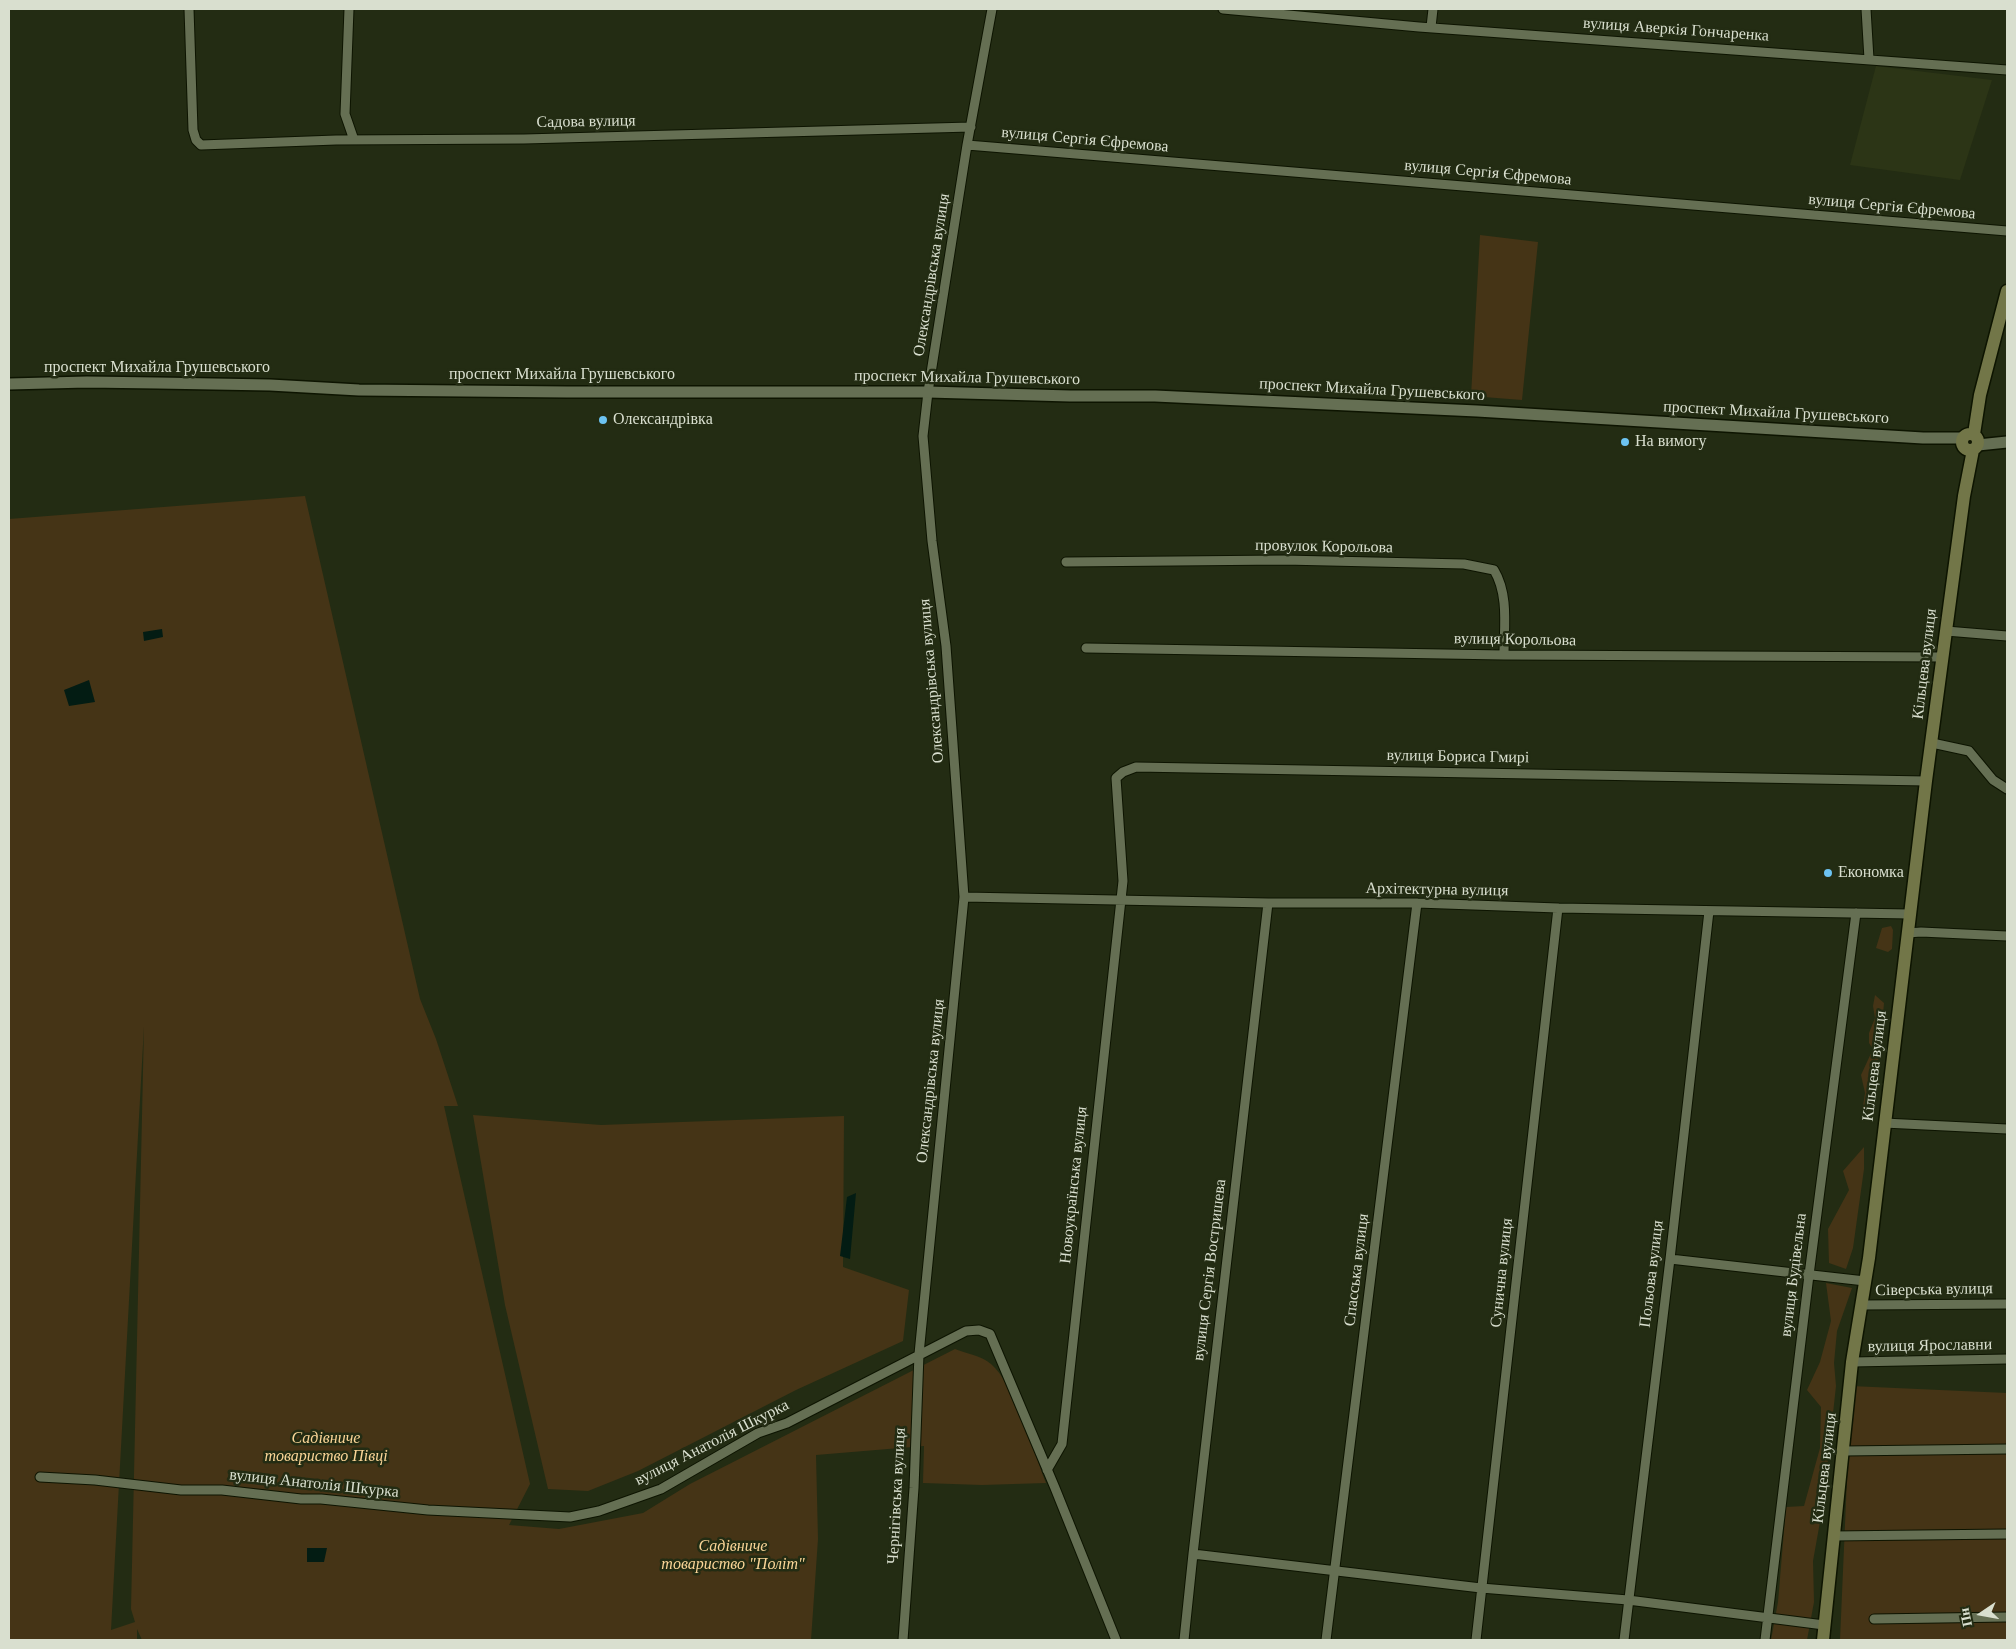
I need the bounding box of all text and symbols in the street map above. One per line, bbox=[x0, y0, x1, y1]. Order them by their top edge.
street label: вулиця Аверкія Гончаренка bbox=[1582, 14, 1770, 46]
street label: Садова вулиця bbox=[536, 112, 636, 132]
street label: вулиця Сергія Єфремова bbox=[1001, 123, 1169, 157]
street label: вулиця Сергія Єфремова bbox=[1404, 156, 1572, 190]
street label: вулиця Сергія Єфремова bbox=[1808, 190, 1976, 224]
street label: Олександрівська вулиця bbox=[910, 192, 954, 358]
street label: проспект Михайла Грушевського bbox=[44, 358, 270, 378]
street label: проспект Михайла Грушевського bbox=[449, 365, 675, 385]
street label: проспект Михайла Грушевського bbox=[854, 366, 1080, 390]
street label: проспект Михайла Грушевського bbox=[1259, 374, 1485, 406]
street label: проспект Михайла Грушевського bbox=[1663, 397, 1889, 429]
place label: Олександрівка bbox=[613, 410, 713, 430]
marker: Олександрівка bbox=[597, 414, 609, 426]
place label: На вимогу bbox=[1635, 432, 1706, 452]
marker: На вимогу bbox=[1619, 436, 1631, 448]
street label: провулок Корольова bbox=[1255, 536, 1393, 558]
street label: Олександрівська вулиця bbox=[915, 598, 949, 764]
street label: Кільцева вулиця bbox=[1909, 608, 1941, 720]
street label: вулиця Корольова bbox=[1454, 629, 1576, 651]
street label: вулиця Бориса Гмирі bbox=[1386, 746, 1530, 768]
place label: Економка bbox=[1838, 863, 1904, 883]
marker: Економка bbox=[1822, 867, 1834, 879]
street label: Архітектурна вулиця bbox=[1365, 879, 1509, 901]
street label: Олександрівська вулиця bbox=[913, 998, 949, 1164]
street label: Кільцева вулиця bbox=[1859, 1010, 1891, 1122]
street label: Новоукраїнська вулиця bbox=[1056, 1105, 1092, 1265]
street label: вулиця Сергія Востришева bbox=[1189, 1178, 1231, 1362]
street label: вулиця Будівельна bbox=[1777, 1212, 1811, 1338]
street label: Спасська вулиця bbox=[1341, 1213, 1373, 1327]
street label: Сунична вулиця bbox=[1487, 1217, 1517, 1329]
street label: Польова вулиця bbox=[1636, 1219, 1668, 1329]
street label: Сіверська вулиця bbox=[1875, 1279, 1993, 1301]
street label: вулиця Ярославни bbox=[1867, 1335, 1993, 1357]
street label: вулиця Анатолія Шкурка bbox=[632, 1396, 792, 1490]
street label: Кільцева вулиця bbox=[1809, 1412, 1841, 1524]
street label: Чернігівська вулиця bbox=[884, 1427, 910, 1565]
park label: Садівниче товариство Півці bbox=[264, 1429, 388, 1467]
street label: вулиця Анатолія Шкурка bbox=[228, 1466, 400, 1502]
park label: Садівниче товариство "Політ" bbox=[661, 1537, 805, 1575]
north arrow bbox=[1956, 1589, 2006, 1639]
text: Пн bbox=[1957, 1606, 1975, 1628]

